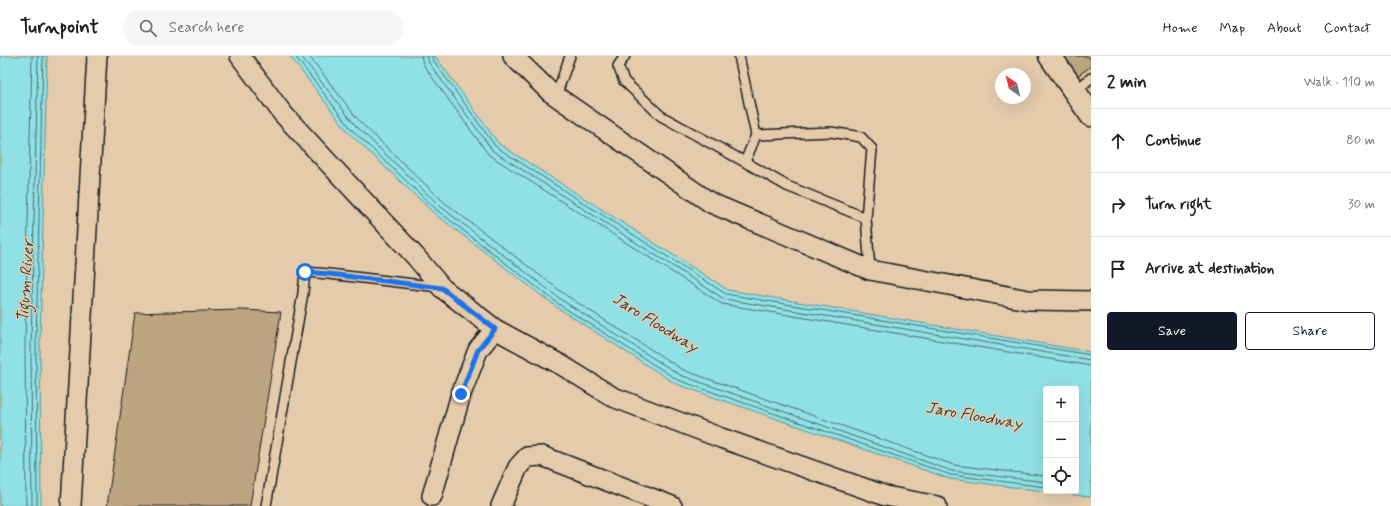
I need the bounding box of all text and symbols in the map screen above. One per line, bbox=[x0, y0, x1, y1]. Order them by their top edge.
search box bbox=[123, 10, 403, 46]
text: Turnpoint bbox=[20, 15, 99, 40]
icon: search bbox=[137, 17, 159, 39]
text: Search here bbox=[169, 18, 244, 38]
text: Home bbox=[1163, 19, 1197, 37]
text: Map bbox=[1219, 19, 1245, 37]
text: About bbox=[1267, 19, 1302, 37]
text: Contact bbox=[1324, 19, 1371, 37]
north arrow bbox=[995, 68, 1031, 104]
text: 2 min bbox=[1107, 71, 1147, 93]
text: Walk · 110 m bbox=[1304, 74, 1375, 91]
icon: ahead bbox=[1107, 130, 1129, 152]
text: Continue bbox=[1145, 131, 1201, 151]
text: 80 m bbox=[1346, 132, 1375, 149]
icon: right bbox=[1107, 194, 1129, 216]
text: Turn right bbox=[1145, 195, 1212, 215]
text: 30 m bbox=[1348, 196, 1375, 213]
water label: Tigum River bbox=[13, 237, 42, 323]
icon: arrive bbox=[1107, 258, 1129, 280]
text: Arrive at destination bbox=[1145, 259, 1274, 279]
route start bbox=[296, 263, 314, 281]
water label: Jaro Floodway bbox=[608, 288, 703, 359]
button: Save bbox=[1107, 312, 1237, 350]
button: Share bbox=[1245, 312, 1375, 350]
route end bbox=[452, 385, 470, 403]
map controls bbox=[1043, 386, 1079, 494]
button: + bbox=[1043, 386, 1079, 422]
water label: Jaro Floodway bbox=[924, 397, 1025, 435]
button: − bbox=[1043, 422, 1079, 458]
button: locate bbox=[1043, 458, 1079, 494]

